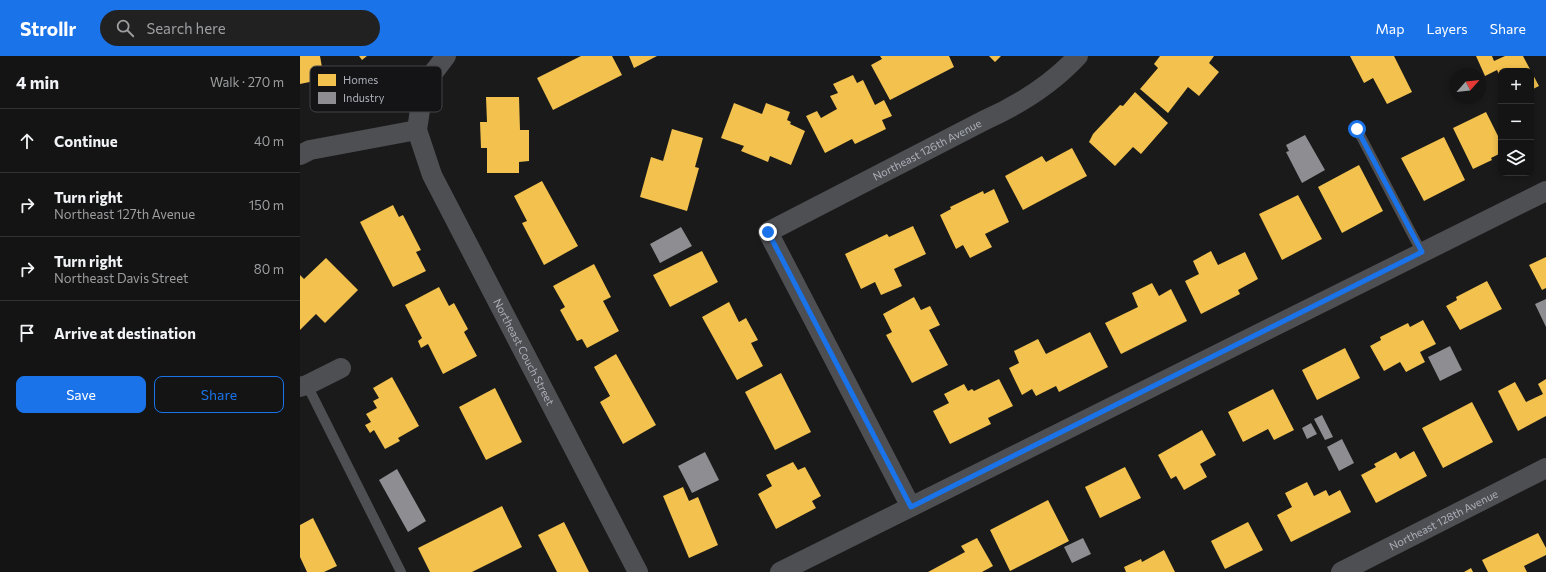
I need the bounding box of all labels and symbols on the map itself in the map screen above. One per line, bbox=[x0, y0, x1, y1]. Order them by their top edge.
legend bbox=[310, 66, 442, 112]
north arrow bbox=[1450, 68, 1486, 104]
text: Homes bbox=[343, 73, 378, 86]
text: Industry bbox=[343, 91, 385, 104]
street label: Northeast 126th Avenue bbox=[870, 116, 984, 183]
route start bbox=[1348, 120, 1366, 138]
route end bbox=[759, 223, 777, 241]
street label: Northeast Couch Street bbox=[491, 296, 558, 408]
street label: Northeast 128th Avenue bbox=[1387, 486, 1500, 553]

